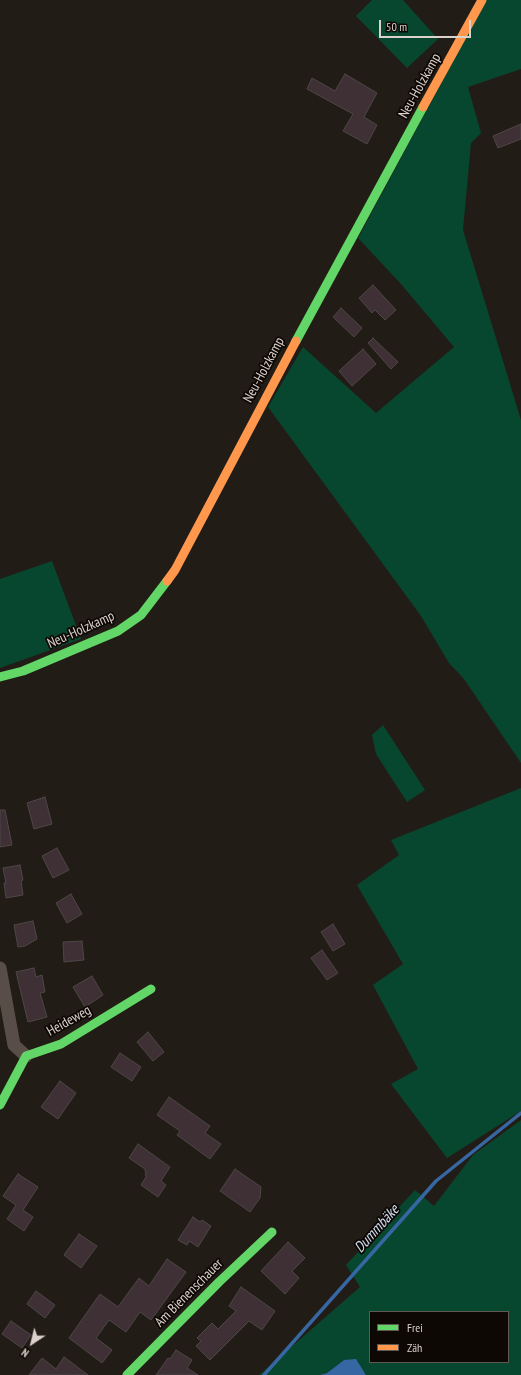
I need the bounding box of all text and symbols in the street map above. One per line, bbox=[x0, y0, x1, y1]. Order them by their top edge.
scale bar bbox=[381, 12, 473, 38]
text: 50 m bbox=[386, 19, 407, 34]
street label: Neu-Holzkamp bbox=[395, 51, 445, 121]
street label: Neu-Holzkamp bbox=[240, 334, 288, 406]
street label: Neu-Holzkamp bbox=[45, 608, 117, 652]
street label: Heideweg bbox=[44, 1002, 94, 1040]
water label: Dummbäke bbox=[351, 1201, 403, 1257]
street label: Am Bienenschauer bbox=[151, 1255, 227, 1331]
legend bbox=[369, 1311, 509, 1363]
text: Frei bbox=[407, 1320, 423, 1335]
north arrow bbox=[12, 1323, 52, 1363]
text: Zäh bbox=[407, 1340, 422, 1355]
text: N bbox=[19, 1345, 32, 1360]

